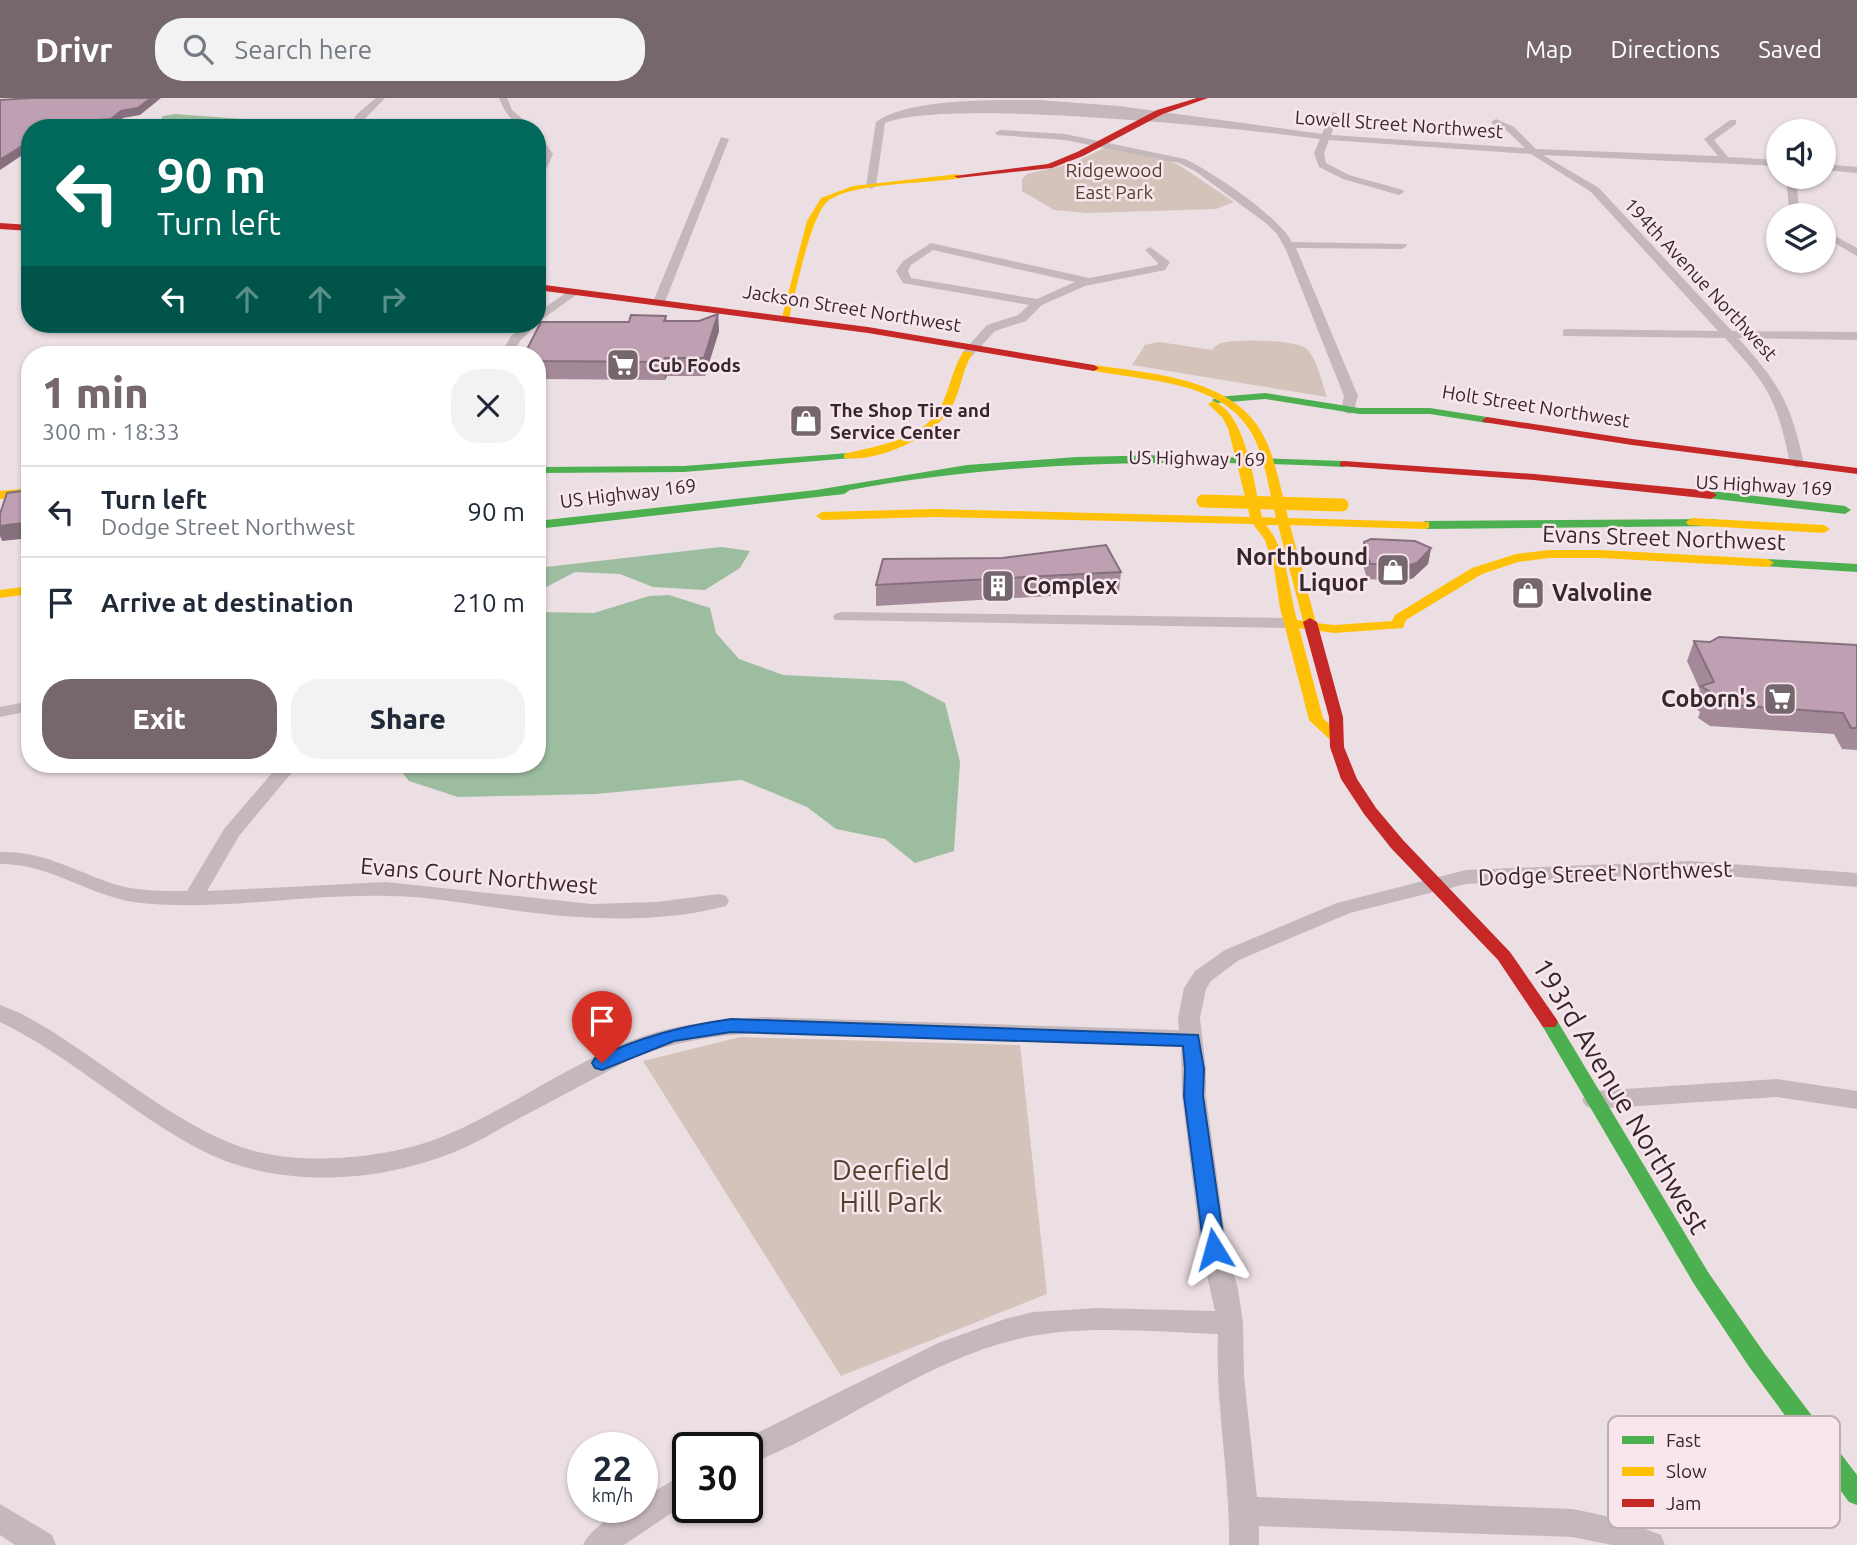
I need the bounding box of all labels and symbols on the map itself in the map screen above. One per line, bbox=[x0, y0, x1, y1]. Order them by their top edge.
street label: Lowell Street Northwest bbox=[1294, 106, 1504, 142]
park label: Ridgewood East Park bbox=[1065, 159, 1163, 203]
street label: 194th Avenue Northwest bbox=[1620, 193, 1782, 365]
street label: Jackson Street Northwest bbox=[741, 280, 963, 336]
supermarket icon: Cub Foods bbox=[604, 346, 642, 384]
place label: Cub Foods bbox=[648, 354, 741, 376]
street label: Holt Street Northwest bbox=[1441, 380, 1632, 432]
place label: The Shop Tire and Service Center bbox=[830, 399, 990, 443]
shop icon: The Shop Tire and Service Center bbox=[787, 402, 825, 440]
street label: US Highway 169 bbox=[1128, 446, 1266, 470]
street label: US Highway 169 bbox=[1695, 470, 1833, 500]
street label: US Highway 169 bbox=[559, 474, 697, 512]
street label: Evans Street Northwest bbox=[1542, 521, 1786, 554]
place label: Northbound Liquor bbox=[1236, 544, 1369, 595]
shop icon: Northbound Liquor bbox=[1374, 551, 1412, 589]
building icon: Complex bbox=[979, 567, 1017, 605]
place label: Complex bbox=[1023, 573, 1118, 598]
shop icon: Valvoline bbox=[1509, 574, 1547, 612]
place label: Valvoline bbox=[1552, 580, 1653, 605]
supermarket icon: Coborn's bbox=[1761, 680, 1799, 718]
place label: Coborn's bbox=[1661, 686, 1756, 711]
street label: Evans Court Northwest bbox=[359, 853, 599, 898]
street label: Dodge Street Northwest bbox=[1478, 856, 1732, 889]
street label: 193rd Avenue Northwest bbox=[1527, 952, 1716, 1239]
pin bbox=[572, 991, 632, 1063]
park label: Deerfield Hill Park bbox=[832, 1154, 950, 1217]
position arrow bbox=[1177, 1212, 1251, 1286]
legend bbox=[1608, 1416, 1840, 1528]
text: Fast bbox=[1666, 1429, 1701, 1451]
speed limit sign: 30 bbox=[672, 1432, 763, 1523]
text: Slow bbox=[1666, 1460, 1707, 1482]
text: Jam bbox=[1666, 1492, 1702, 1514]

